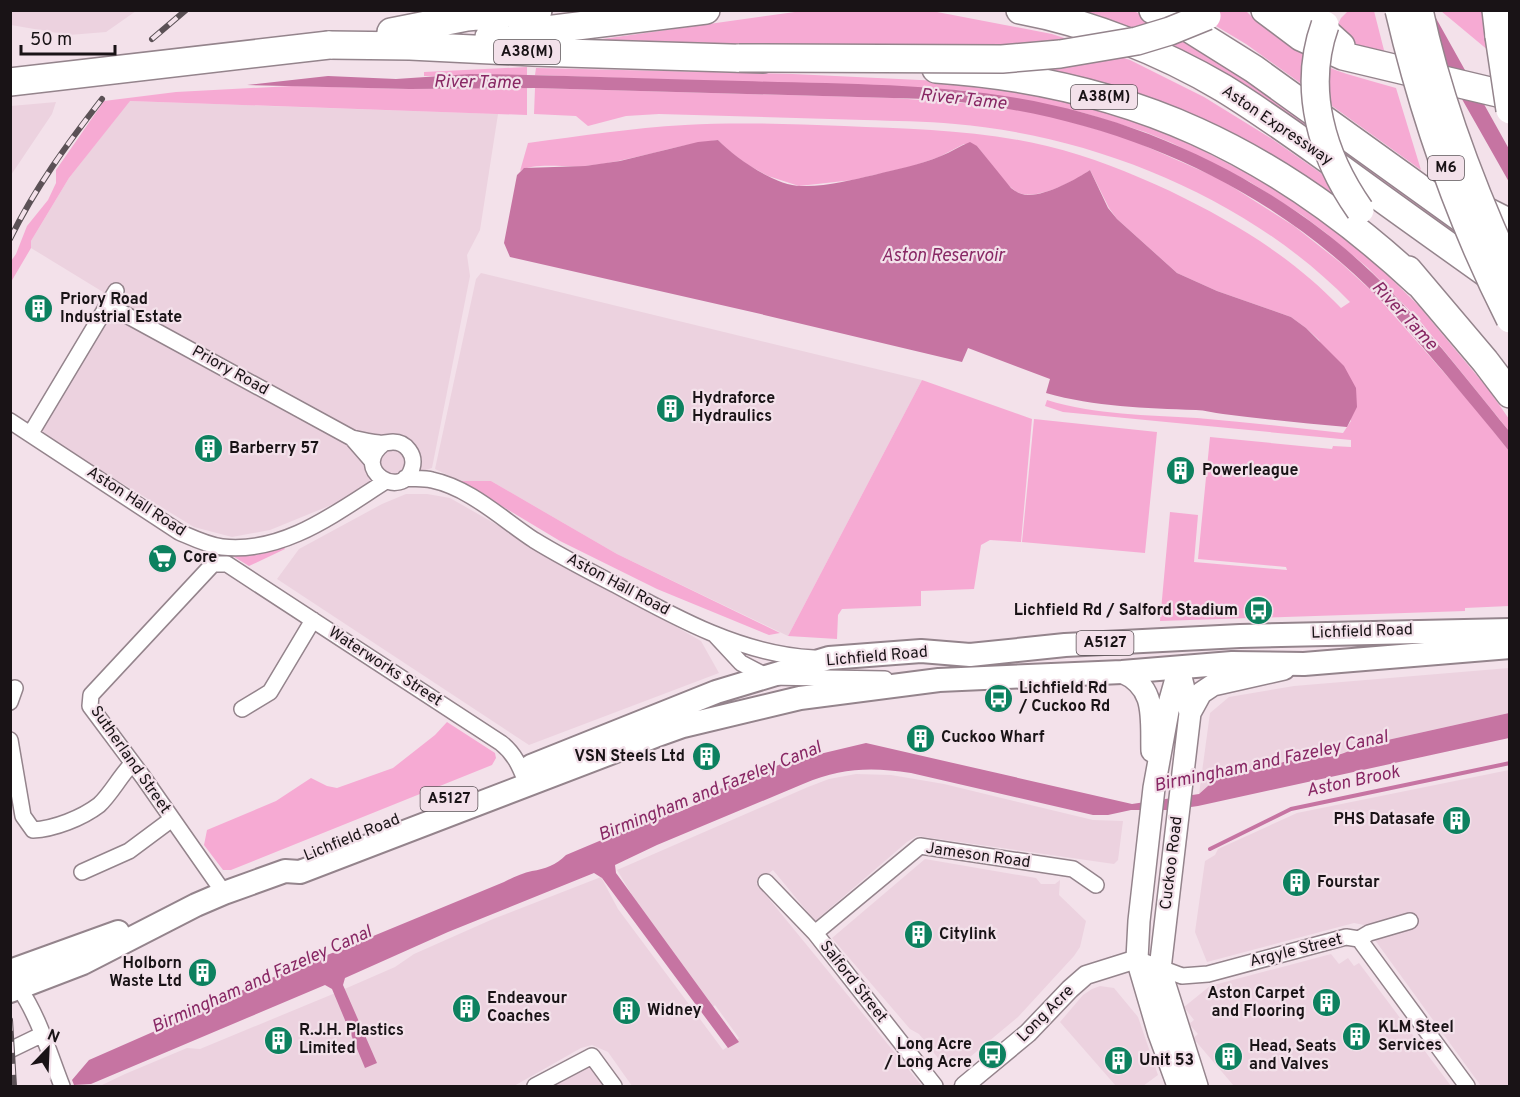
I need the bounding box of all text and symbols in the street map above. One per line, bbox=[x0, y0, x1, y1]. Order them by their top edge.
scale bar bbox=[21, 18, 116, 56]
text: 50 m bbox=[30, 29, 72, 52]
road number: A38(M) bbox=[494, 40, 560, 64]
water label: River Tame bbox=[433, 71, 521, 95]
street label: Aston Expressway bbox=[1218, 81, 1336, 171]
water label: River Tame bbox=[919, 84, 1008, 116]
road number: A38(M) bbox=[1071, 85, 1137, 109]
road number: M6 bbox=[1428, 156, 1464, 180]
water label: Aston Reservoir bbox=[882, 245, 1007, 268]
water label: River Tame bbox=[1366, 276, 1442, 356]
place label: Priory Road Industrial Estate bbox=[60, 290, 182, 328]
building icon: Priory Road Industrial Estate bbox=[23, 293, 55, 325]
street label: Priory Road bbox=[188, 342, 272, 400]
place label: Hydraforce Hydraulics bbox=[692, 389, 775, 427]
building icon: Hydraforce Hydraulics bbox=[655, 392, 687, 424]
building icon: Barberry 57 bbox=[192, 433, 224, 465]
place label: Barberry 57 bbox=[229, 439, 319, 459]
building icon: Powerleague bbox=[1165, 455, 1197, 487]
place label: Powerleague bbox=[1202, 461, 1298, 481]
street label: Aston Hall Road bbox=[83, 463, 189, 541]
supermarket icon: Core bbox=[146, 542, 178, 574]
place label: Core bbox=[183, 548, 217, 568]
street label: Aston Hall Road bbox=[563, 549, 673, 621]
bus stop icon: Lichfield Rd / Salford Stadium bbox=[1243, 595, 1275, 627]
place label: Lichfield Rd / Salford Stadium bbox=[1014, 601, 1238, 621]
street label: Lichfield Road bbox=[1311, 620, 1413, 644]
street label: Waterworks Street bbox=[324, 623, 446, 711]
road number: A5127 bbox=[1076, 631, 1134, 655]
street label: Lichfield Road bbox=[825, 643, 929, 671]
place label: Lichfield Rd / Cuckoo Rd bbox=[1018, 679, 1110, 717]
bus stop icon: Lichfield Rd / Cuckoo Rd bbox=[982, 682, 1014, 714]
street label: Sutherland Street bbox=[85, 702, 175, 818]
building icon: Cuckoo Wharf bbox=[904, 722, 936, 754]
water label: Birmingham and Fazeley Canal bbox=[1152, 726, 1391, 798]
place label: Cuckoo Wharf bbox=[941, 728, 1045, 748]
water label: Birmingham and Fazeley Canal bbox=[595, 736, 826, 847]
building icon: VSN Steels Ltd bbox=[690, 741, 722, 773]
place label: VSN Steels Ltd bbox=[574, 747, 685, 767]
water label: Aston Brook bbox=[1304, 761, 1403, 803]
road number: A5127 bbox=[420, 787, 478, 811]
building icon: PHS Datasafe bbox=[1440, 804, 1472, 836]
street label: Lichfield Road bbox=[301, 810, 403, 866]
place label: PHS Datasafe bbox=[1334, 810, 1435, 830]
street label: Cuckoo Road bbox=[1156, 815, 1188, 911]
street label: Jameson Road bbox=[924, 839, 1032, 873]
building icon: Fourstar bbox=[1280, 867, 1312, 899]
place label: Fourstar bbox=[1317, 873, 1380, 893]
building icon: Citylink bbox=[902, 919, 934, 951]
water label: Birmingham and Fazeley Canal bbox=[148, 920, 377, 1039]
place label: Citylink bbox=[939, 925, 996, 945]
street label: Argyle Street bbox=[1248, 930, 1344, 972]
street label: Salford Street bbox=[815, 937, 891, 1027]
place label: Holborn Waste Ltd bbox=[109, 954, 182, 992]
building icon: Holborn Waste Ltd bbox=[187, 957, 219, 989]
street label: Long Acre bbox=[1013, 981, 1079, 1047]
place label: Aston Carpet and Flooring bbox=[1207, 984, 1305, 1022]
building icon: Aston Carpet and Flooring bbox=[1310, 987, 1342, 1019]
place label: Endeavour Coaches bbox=[487, 989, 568, 1027]
building icon: Endeavour Coaches bbox=[450, 992, 482, 1024]
building icon: Widney bbox=[610, 995, 642, 1027]
place label: Widney bbox=[647, 1001, 702, 1021]
place label: KLM Steel Services bbox=[1378, 1018, 1454, 1056]
north arrow bbox=[18, 1019, 78, 1079]
place label: R.J.H. Plastics Limited bbox=[299, 1021, 404, 1059]
building icon: KLM Steel Services bbox=[1341, 1021, 1373, 1053]
building icon: R.J.H. Plastics Limited bbox=[262, 1024, 294, 1056]
text: N bbox=[44, 1026, 62, 1048]
place label: Long Acre / Long Acre bbox=[883, 1035, 972, 1073]
place label: Head, Seats and Valves bbox=[1249, 1037, 1337, 1075]
bus stop icon: Long Acre / Long Acre bbox=[977, 1038, 1009, 1070]
building icon: Head, Seats and Valves bbox=[1212, 1040, 1244, 1072]
building icon: Unit 53 bbox=[1102, 1045, 1134, 1077]
place label: Unit 53 bbox=[1139, 1051, 1194, 1071]

